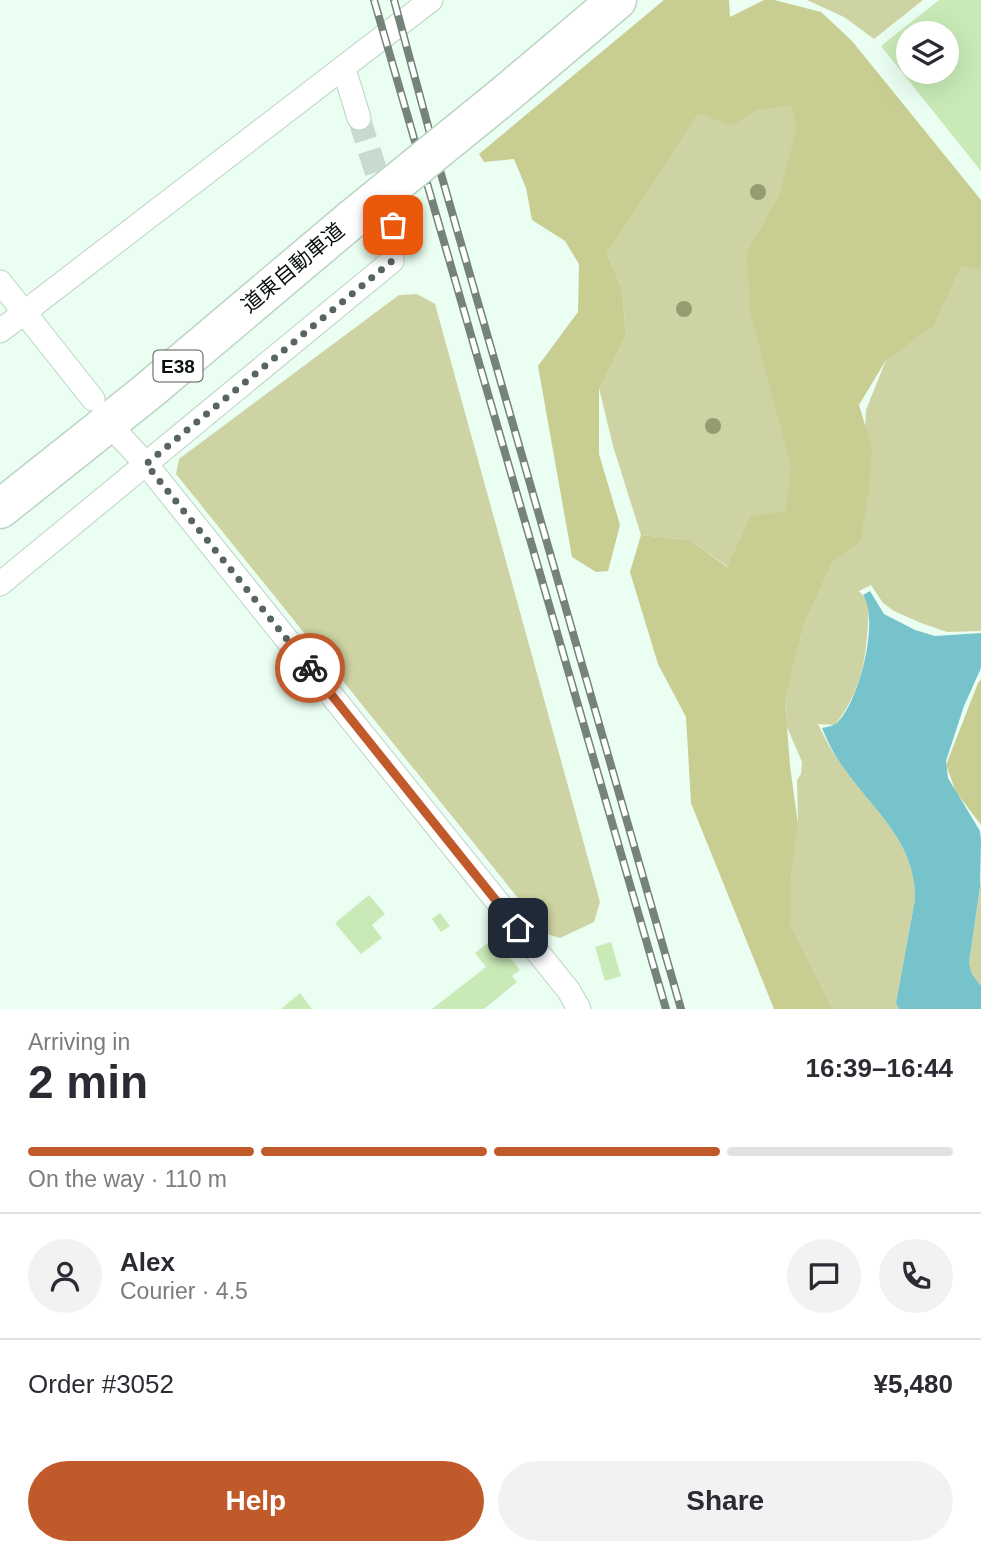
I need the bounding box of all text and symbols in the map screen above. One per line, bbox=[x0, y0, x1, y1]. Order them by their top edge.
map controls bbox=[896, 21, 959, 84]
button: layers bbox=[896, 21, 959, 84]
pin bbox=[363, 195, 423, 255]
icon: bag bbox=[374, 206, 412, 244]
street label: 道東自動車道 bbox=[237, 218, 348, 317]
road number: E38 bbox=[154, 350, 202, 382]
courier bbox=[275, 633, 345, 703]
icon: bike bbox=[291, 649, 329, 687]
pin bbox=[488, 898, 548, 958]
icon: home bbox=[499, 909, 537, 947]
text: Arriving in bbox=[28, 1029, 130, 1055]
text: 16:39–16:44 bbox=[806, 1053, 953, 1083]
text: 2 min bbox=[28, 1056, 148, 1108]
text: On the way · 110 m bbox=[28, 1166, 227, 1192]
button: person bbox=[28, 1239, 102, 1313]
button: chat bbox=[787, 1239, 861, 1313]
button: phone bbox=[879, 1239, 953, 1313]
text: Alex bbox=[120, 1247, 175, 1277]
text: Courier · 4.5 bbox=[120, 1278, 248, 1304]
text: Order #3052 bbox=[28, 1369, 174, 1399]
text: ¥5,480 bbox=[873, 1369, 953, 1399]
button: Help bbox=[28, 1461, 484, 1541]
button: Share bbox=[498, 1461, 953, 1541]

